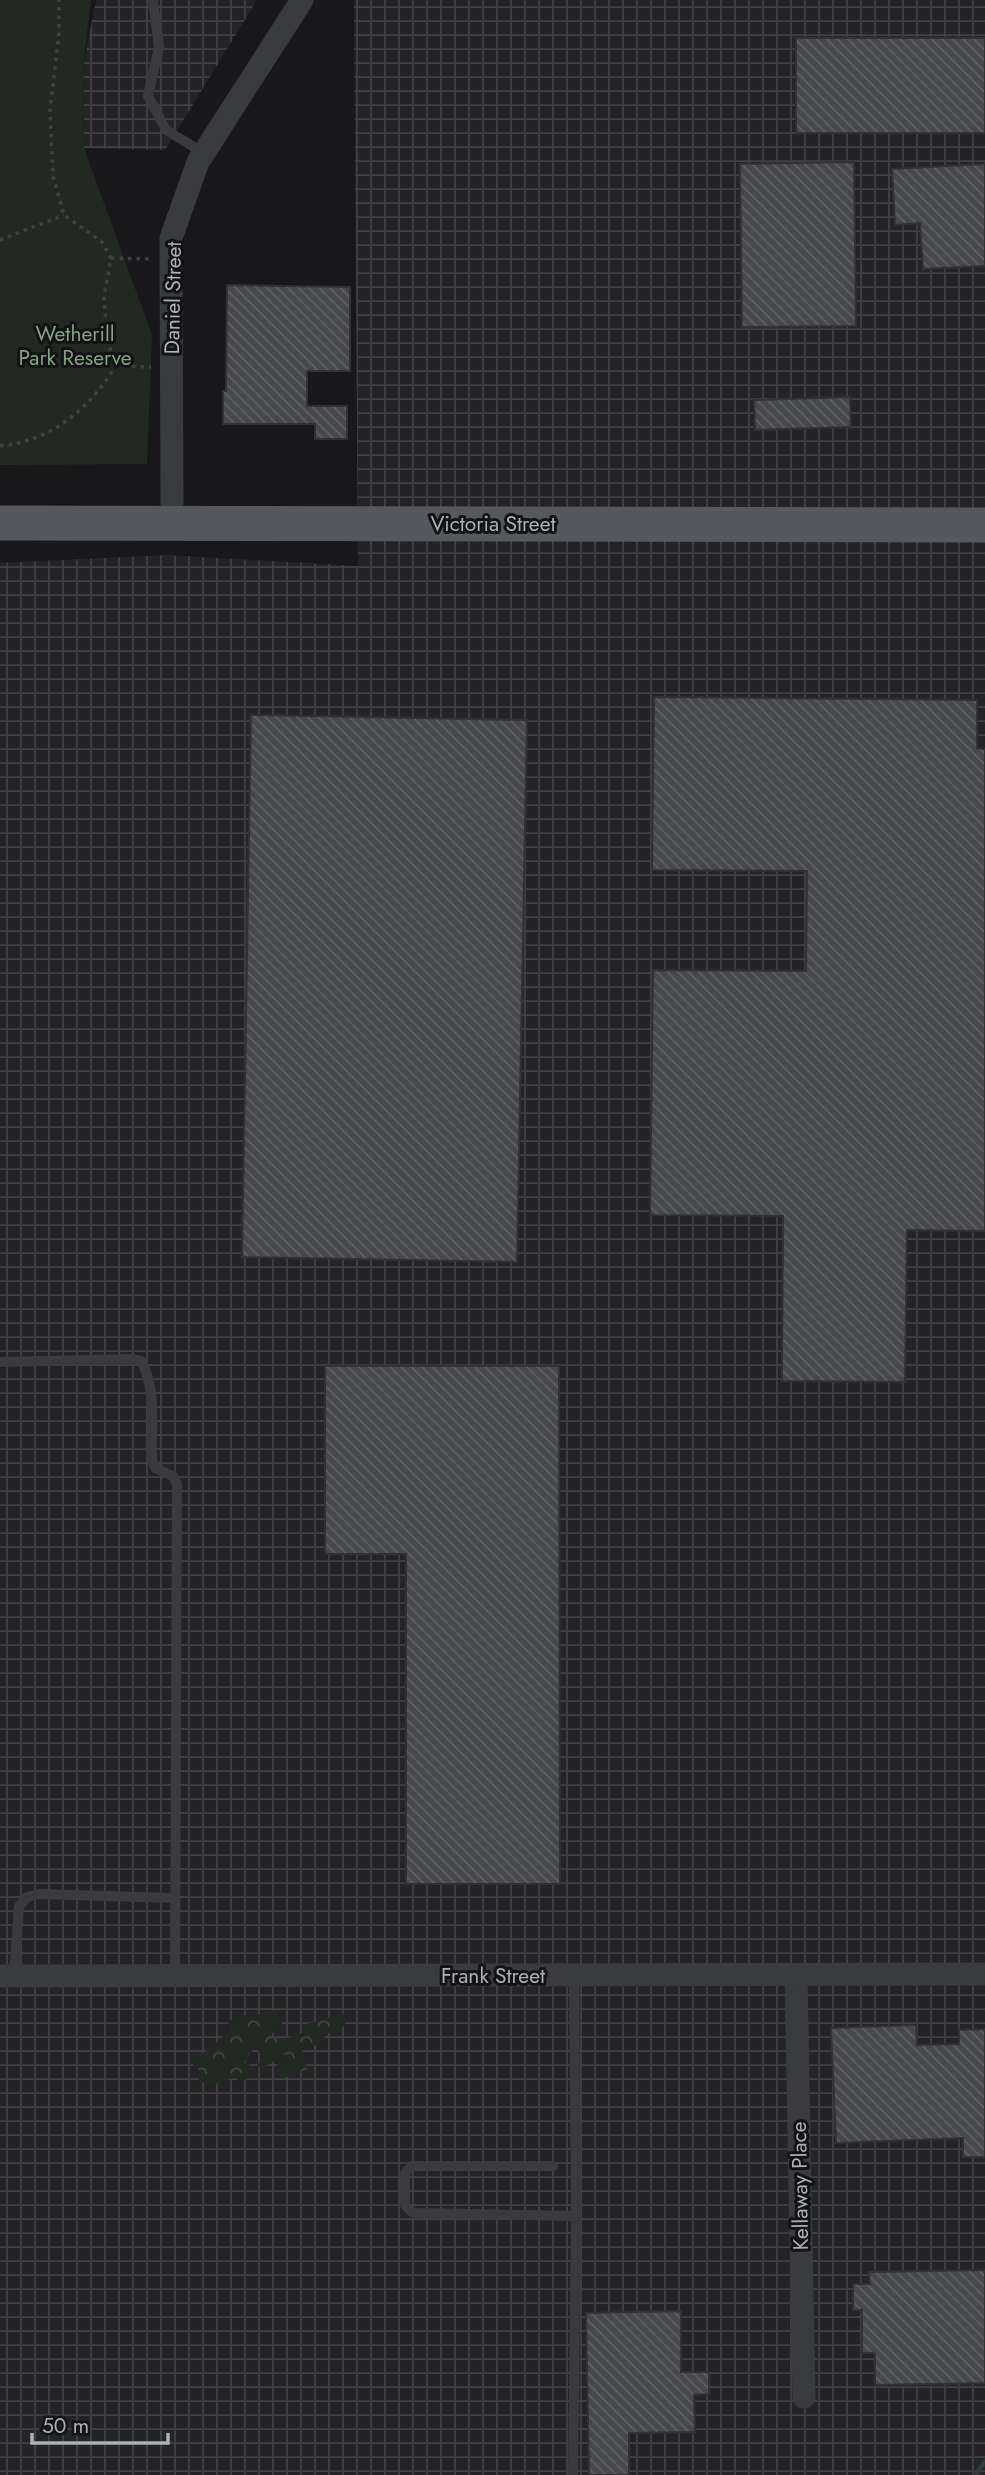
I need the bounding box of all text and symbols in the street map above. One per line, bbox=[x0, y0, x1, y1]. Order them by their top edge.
street label: Daniel Street bbox=[157, 241, 189, 355]
park label: Wetherill Park Reserve bbox=[18, 319, 132, 373]
street label: Victoria Street bbox=[430, 509, 556, 539]
street label: Frank Street bbox=[441, 1961, 545, 1991]
street label: Kellaway Place bbox=[784, 2121, 816, 2251]
scale bar bbox=[32, 2402, 168, 2446]
text: 50 m bbox=[42, 2411, 89, 2441]

